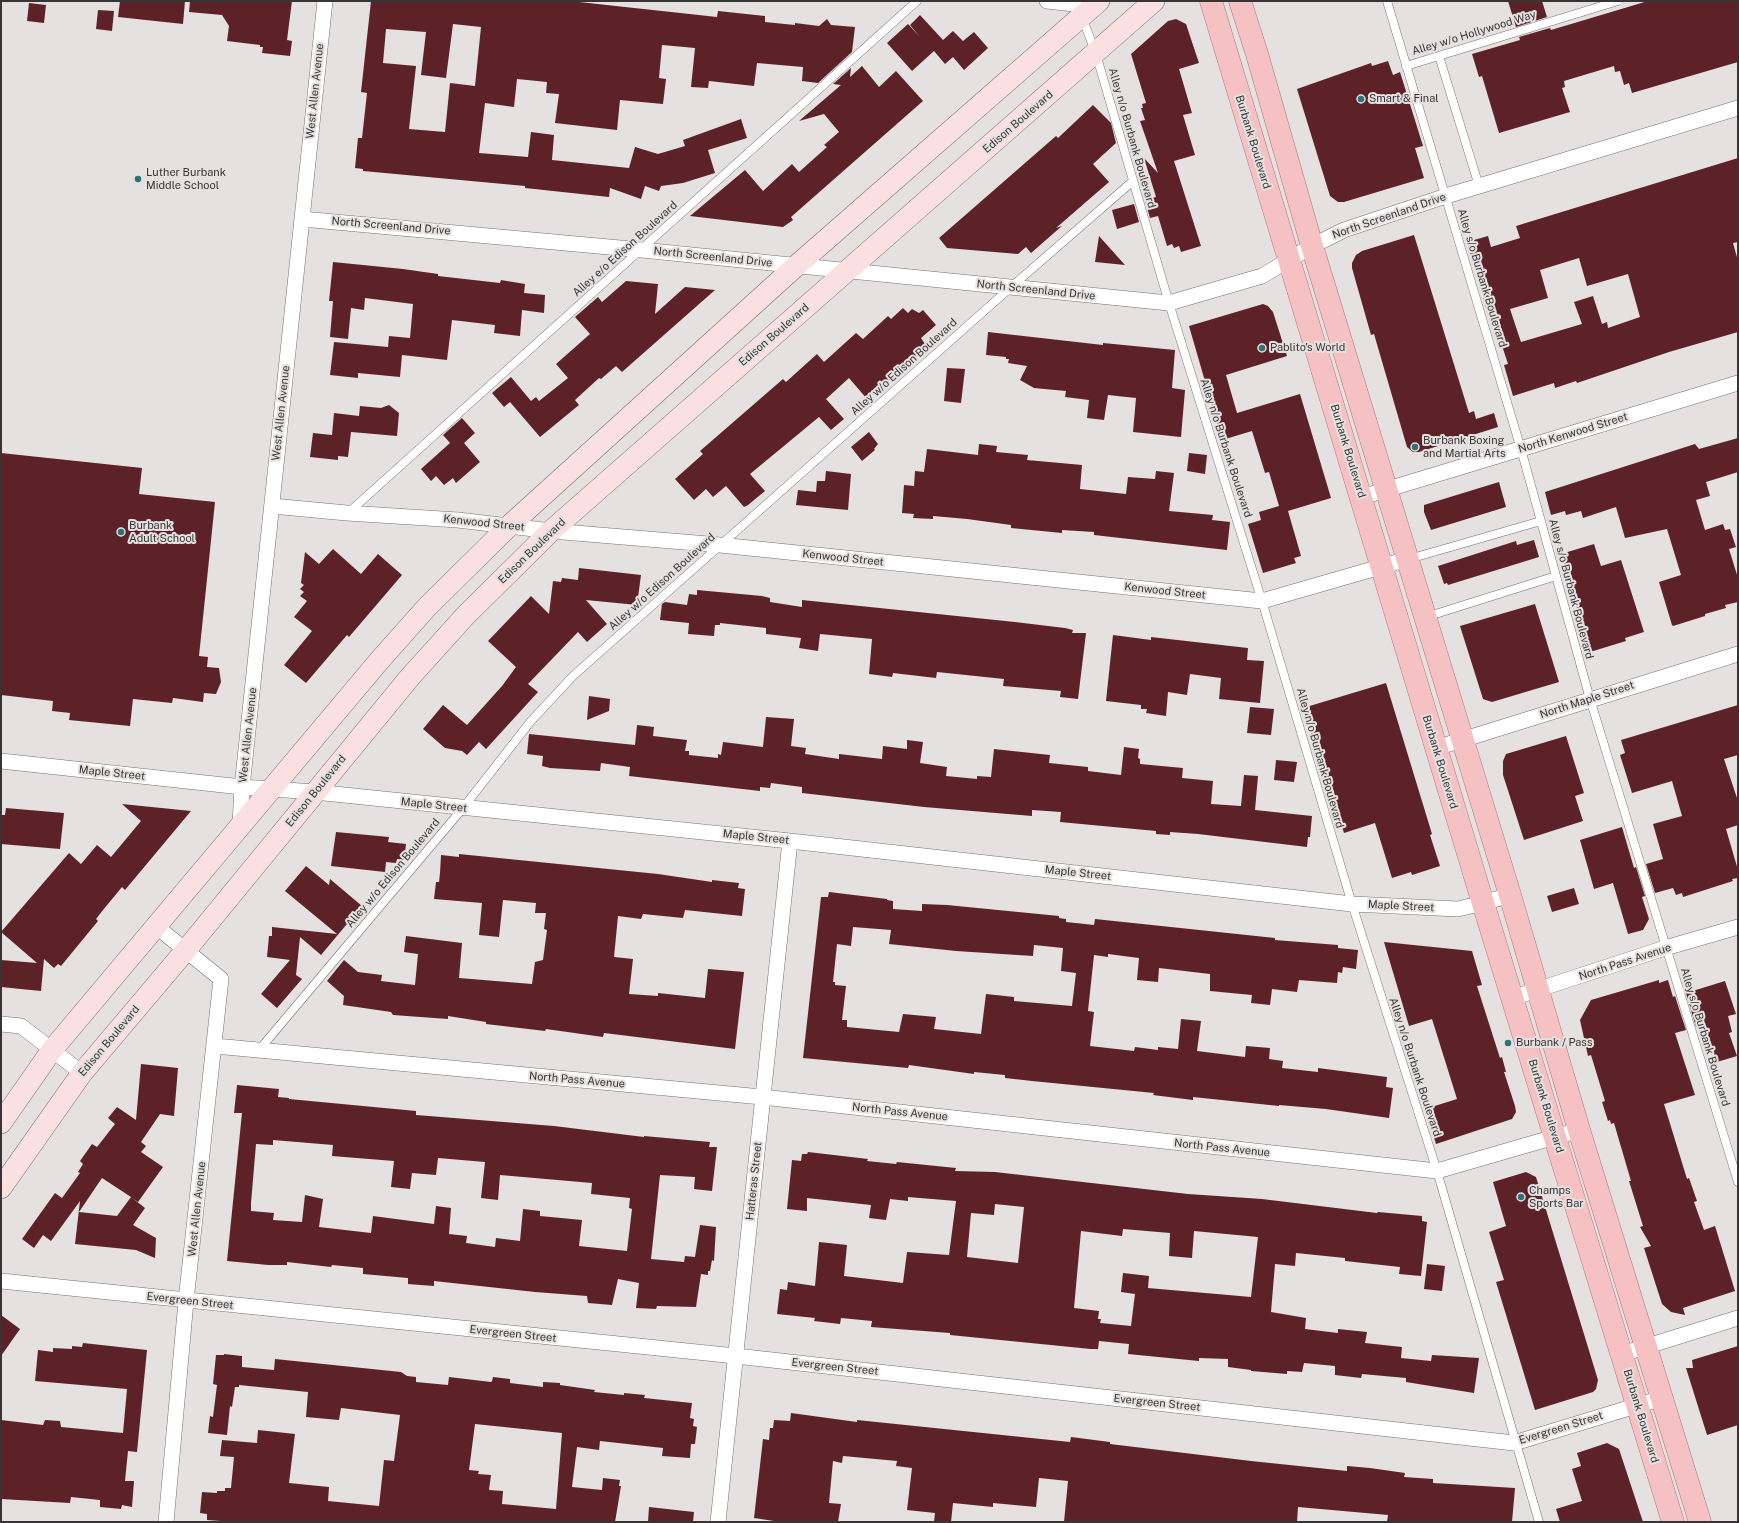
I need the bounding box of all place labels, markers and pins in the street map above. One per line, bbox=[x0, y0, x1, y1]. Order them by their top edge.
place label: Smart & Final bbox=[1369, 92, 1439, 106]
marker: Smart & Final bbox=[1356, 94, 1366, 104]
place label: Luther Burbank Middle School bbox=[146, 166, 226, 192]
marker: Luther Burbank Middle School bbox=[133, 174, 143, 184]
place label: Pablito's World bbox=[1270, 341, 1345, 355]
marker: Pablito's World bbox=[1257, 343, 1267, 353]
place label: Burbank Boxing and Martial Arts bbox=[1423, 434, 1505, 460]
marker: Burbank Boxing and Martial Arts bbox=[1410, 442, 1420, 452]
place label: Burbank Adult School bbox=[129, 519, 195, 545]
marker: Burbank Adult School bbox=[116, 527, 126, 537]
place label: Burbank / Pass bbox=[1516, 1036, 1592, 1050]
marker: Burbank / Pass bbox=[1503, 1038, 1513, 1048]
place label: Champs Sports Bar bbox=[1529, 1184, 1584, 1210]
marker: Champs Sports Bar bbox=[1516, 1192, 1526, 1202]

